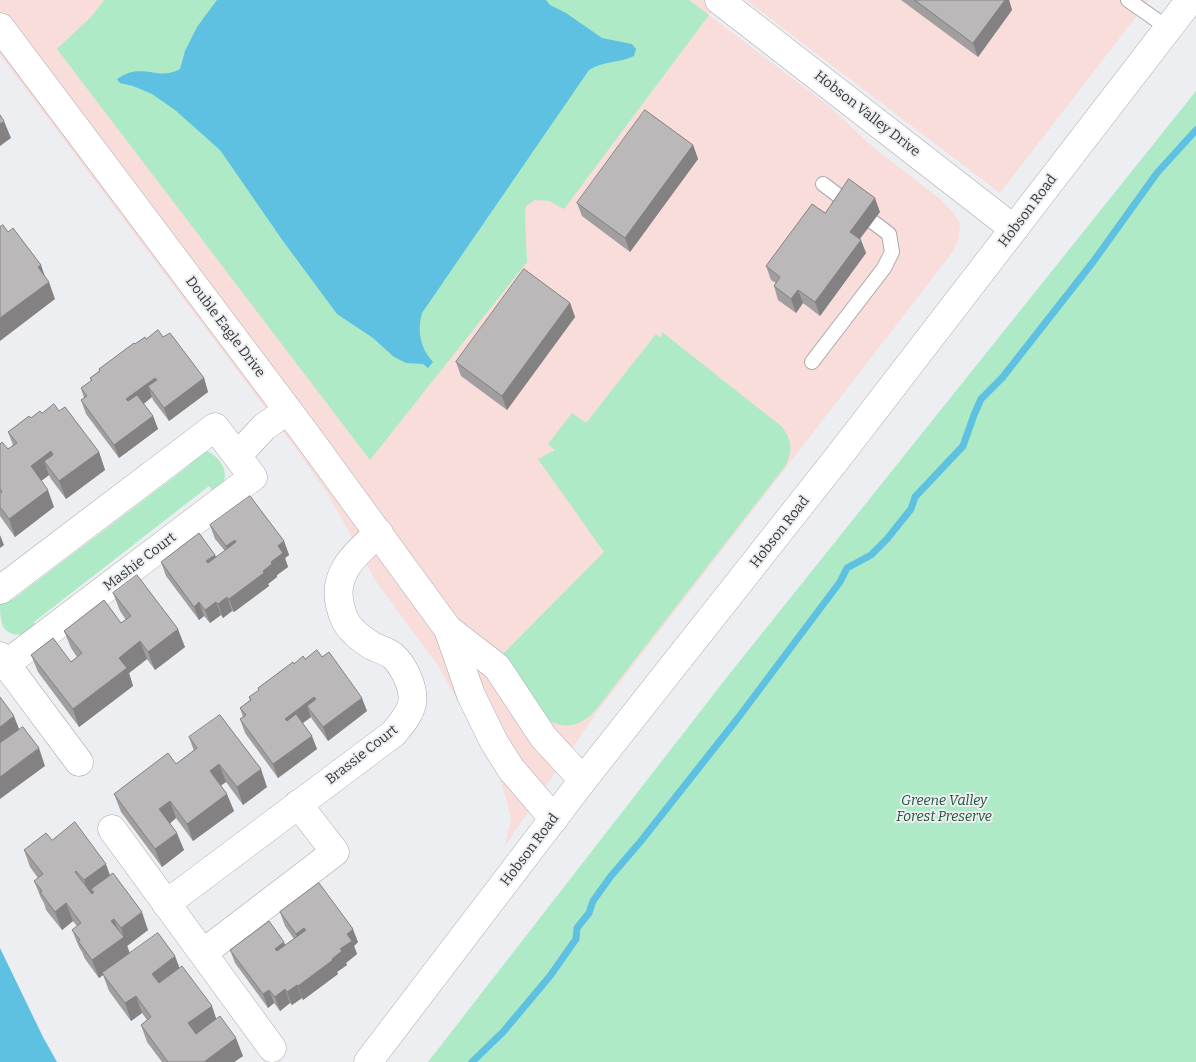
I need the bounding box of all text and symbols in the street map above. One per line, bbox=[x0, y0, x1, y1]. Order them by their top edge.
street label: Hobson Valley Drive bbox=[811, 67, 923, 161]
street label: Hobson Road bbox=[995, 171, 1061, 251]
street label: Double Eagle Drive bbox=[182, 273, 268, 381]
street label: Hobson Road bbox=[747, 493, 813, 571]
street label: Mashie Court bbox=[100, 529, 180, 595]
street label: Brassie Court bbox=[323, 722, 401, 788]
park label: Greene Valley Forest Preserve bbox=[896, 793, 992, 826]
street label: Hobson Road bbox=[497, 810, 563, 890]

